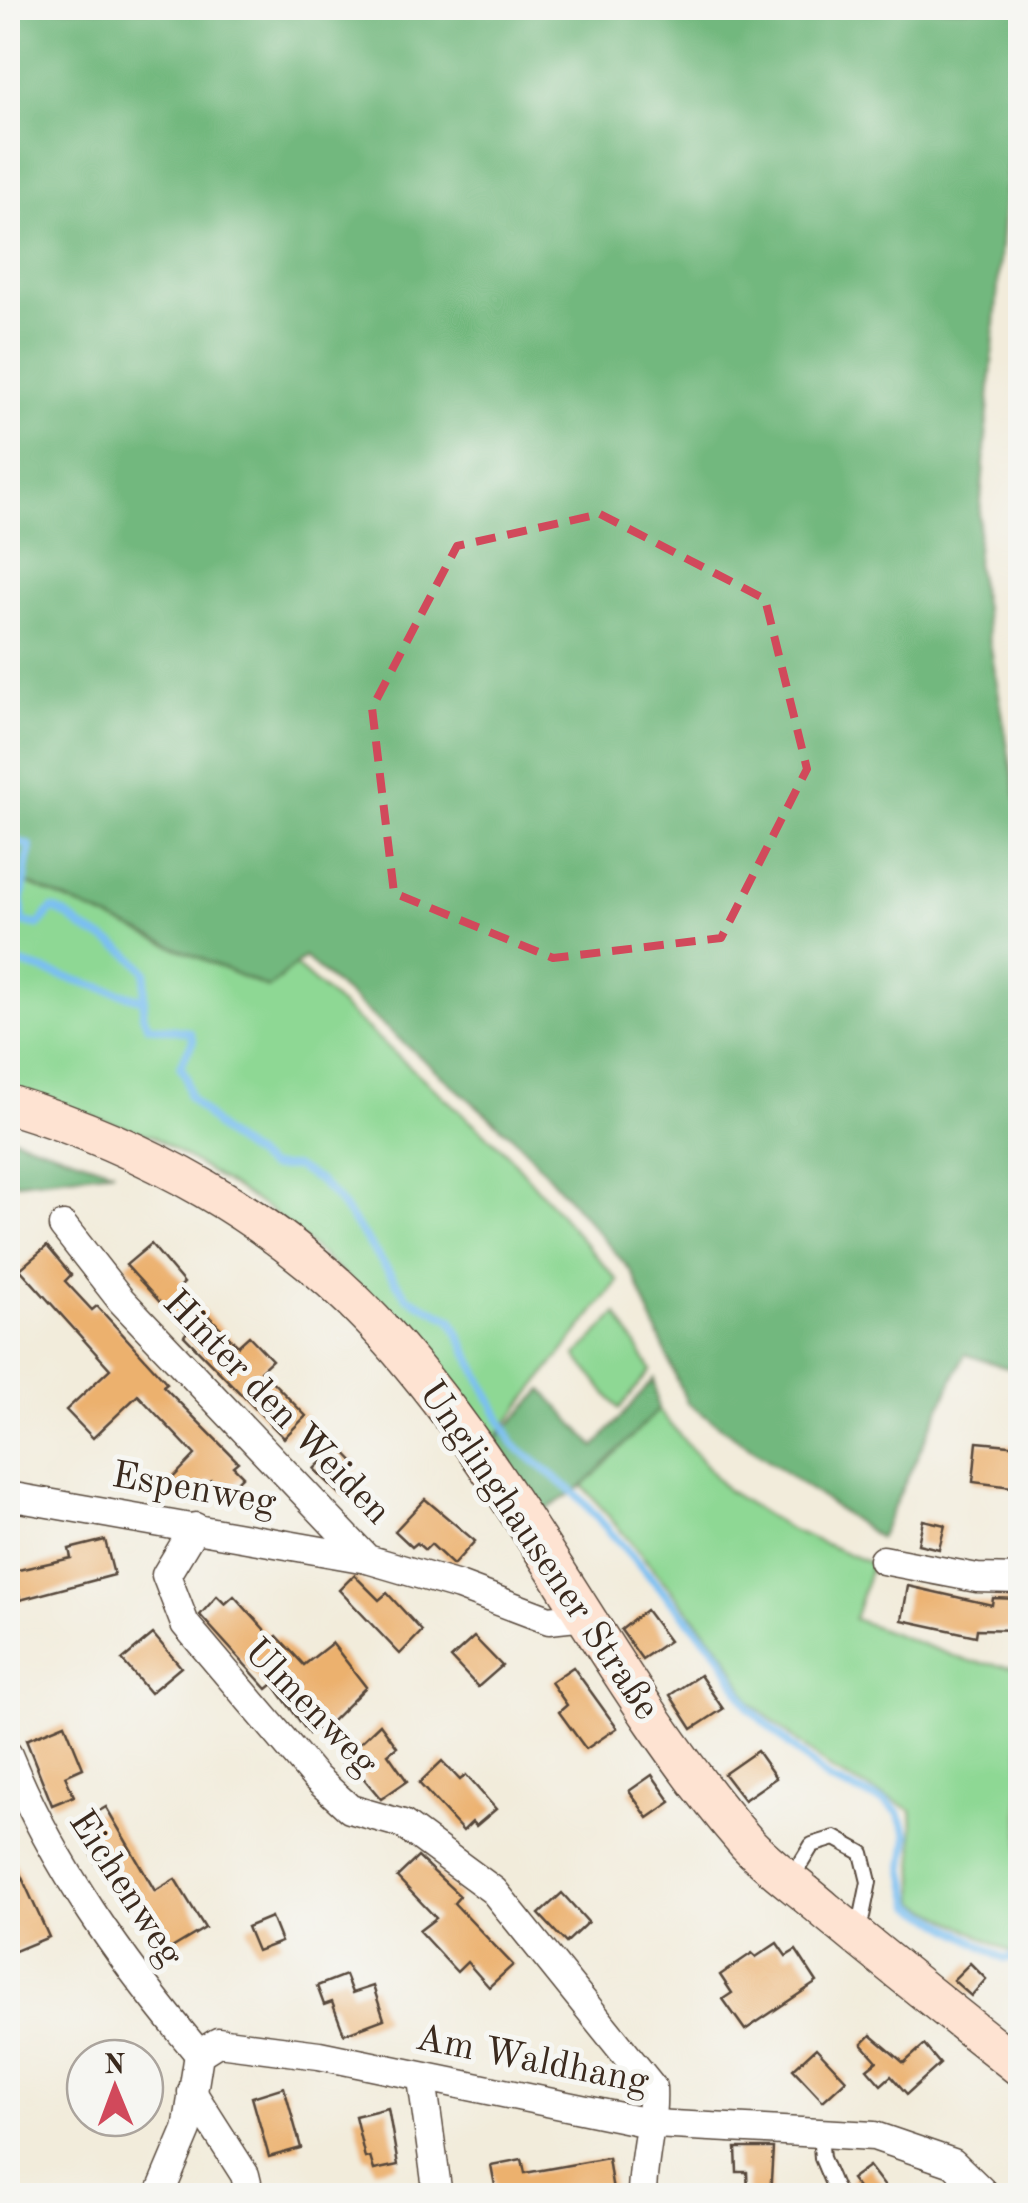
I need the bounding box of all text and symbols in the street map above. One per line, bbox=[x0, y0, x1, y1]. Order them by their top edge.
street label: Hinter den Weiden bbox=[155, 1284, 397, 1532]
street label: Unglinghausener Straße bbox=[411, 1375, 665, 1727]
street label: Espenweg bbox=[109, 1457, 280, 1523]
street label: Ulmenweg bbox=[236, 1632, 384, 1784]
street label: Eichenweg bbox=[61, 1804, 189, 1974]
street label: Am Waldhang bbox=[412, 2020, 652, 2102]
north arrow bbox=[65, 2038, 165, 2138]
text: N bbox=[104, 2052, 126, 2080]

